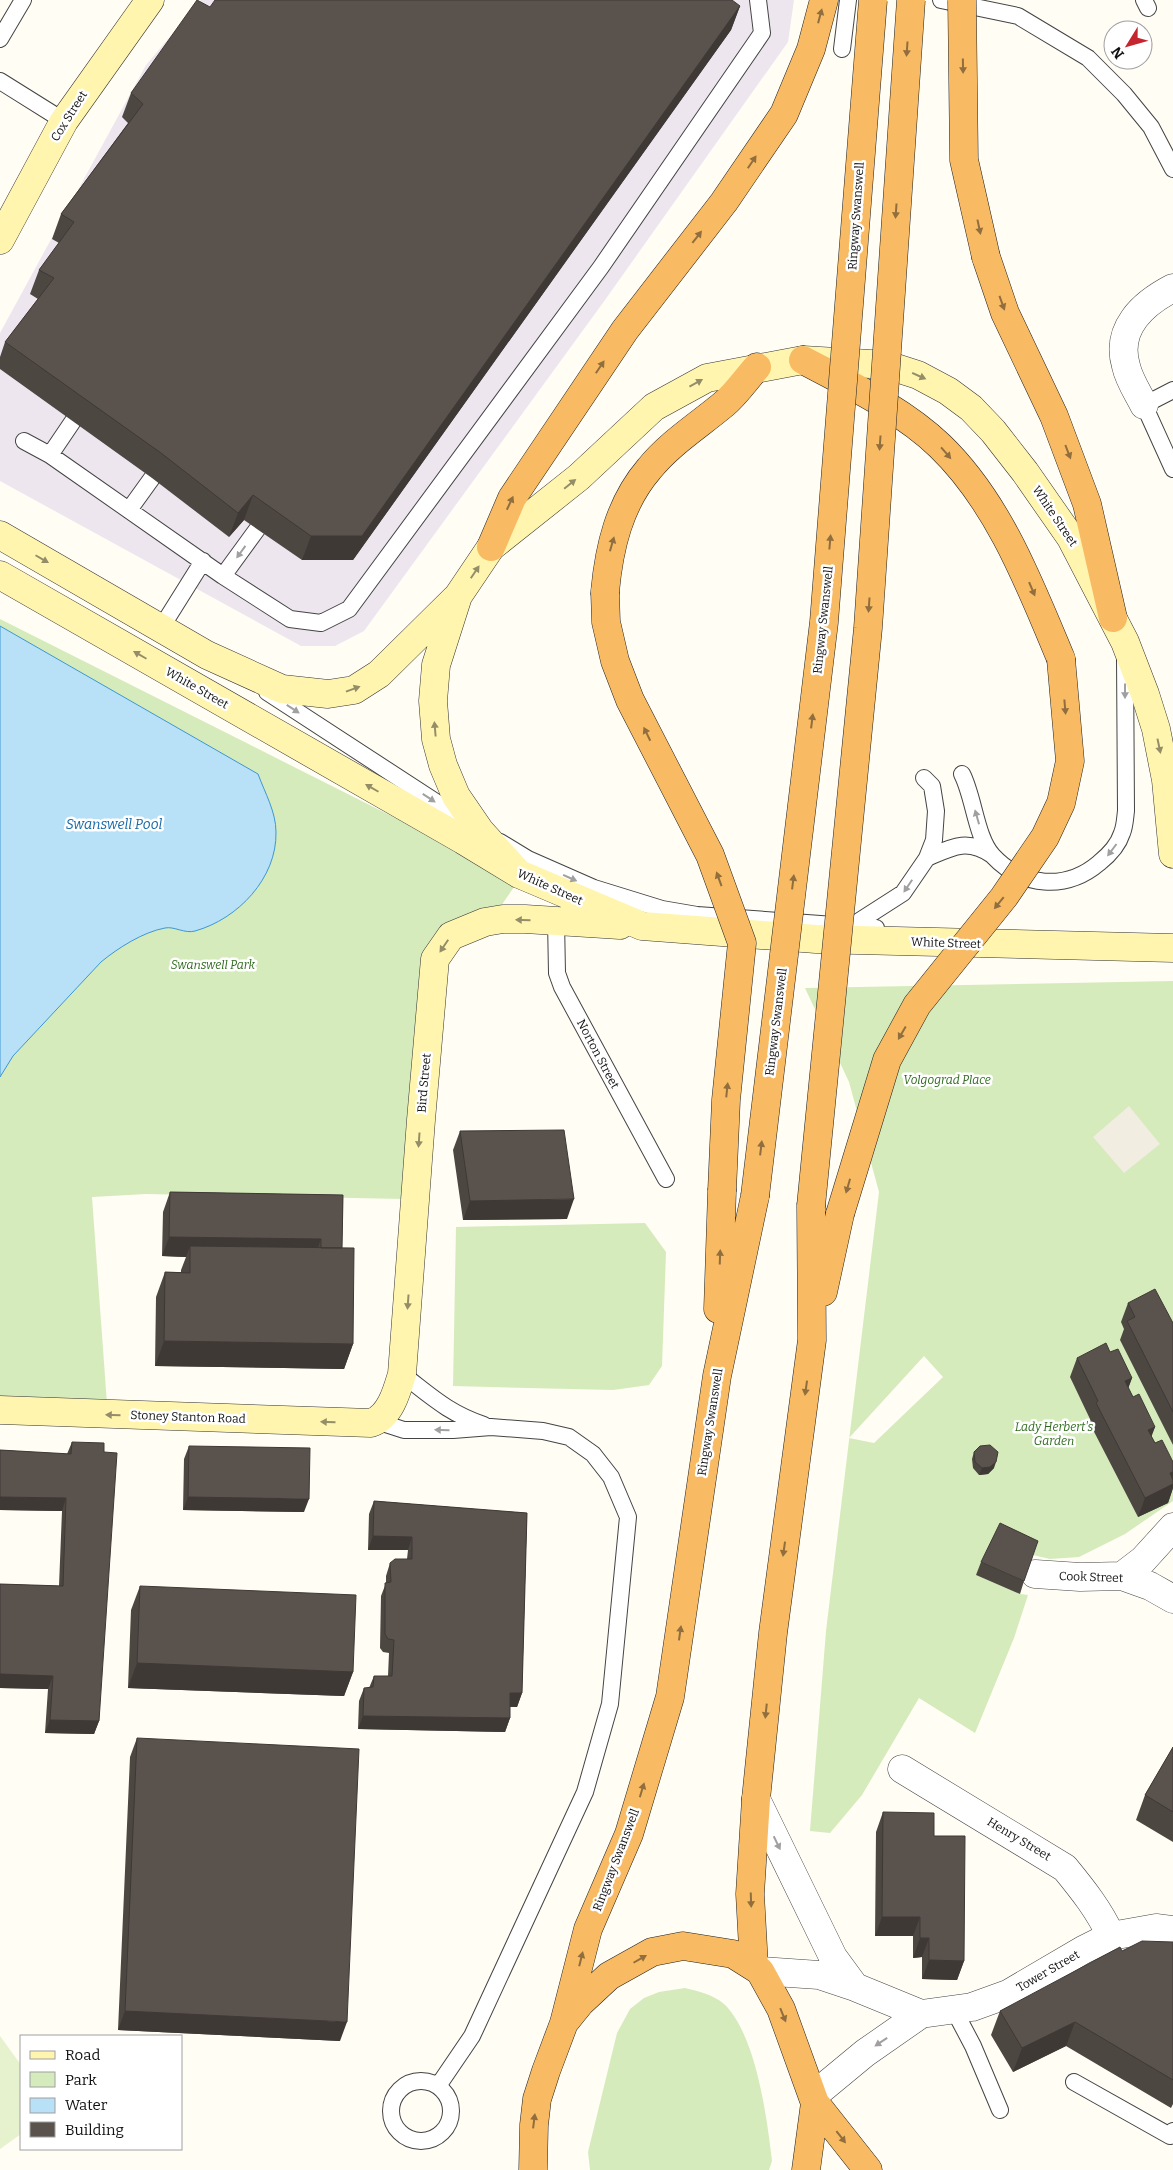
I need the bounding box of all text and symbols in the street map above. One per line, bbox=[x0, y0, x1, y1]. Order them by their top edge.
one-way arrow bbox=[817, 8, 825, 23]
north arrow bbox=[1103, 20, 1153, 70]
one-way arrow bbox=[903, 41, 911, 57]
text: N bbox=[1108, 43, 1128, 62]
one-way arrow bbox=[959, 58, 967, 74]
street label: Cox Street bbox=[48, 88, 90, 144]
one-way arrow bbox=[747, 155, 756, 168]
street label: Ringway Swanswell bbox=[845, 161, 867, 271]
one-way arrow bbox=[892, 203, 900, 219]
one-way arrow bbox=[975, 220, 983, 235]
one-way arrow bbox=[691, 231, 702, 244]
one-way arrow bbox=[999, 296, 1006, 311]
one-way arrow bbox=[595, 360, 604, 374]
one-way arrow bbox=[912, 373, 926, 381]
one-way arrow bbox=[690, 379, 703, 388]
one-way arrow bbox=[876, 435, 884, 451]
one-way arrow bbox=[1064, 445, 1072, 459]
one-way arrow bbox=[940, 446, 951, 459]
one-way arrow bbox=[563, 479, 576, 490]
street label: White Street bbox=[1030, 483, 1081, 550]
one-way arrow bbox=[506, 495, 514, 510]
one-way arrow bbox=[827, 533, 835, 549]
one-way arrow bbox=[608, 537, 616, 552]
one-way arrow bbox=[236, 545, 246, 559]
one-way arrow bbox=[36, 555, 49, 564]
one-way arrow bbox=[470, 565, 480, 578]
street label: Ringway Swanswell bbox=[810, 565, 836, 675]
one-way arrow bbox=[1028, 582, 1036, 597]
one-way arrow bbox=[865, 597, 873, 613]
one-way arrow bbox=[133, 650, 146, 659]
street label: White Street bbox=[163, 664, 231, 712]
one-way arrow bbox=[1121, 683, 1129, 699]
one-way arrow bbox=[346, 685, 361, 693]
one-way arrow bbox=[1061, 699, 1069, 715]
one-way arrow bbox=[287, 704, 300, 713]
one-way arrow bbox=[808, 712, 816, 728]
one-way arrow bbox=[431, 721, 439, 737]
one-way arrow bbox=[642, 727, 650, 741]
one-way arrow bbox=[1155, 738, 1163, 753]
one-way arrow bbox=[365, 783, 378, 792]
one-way arrow bbox=[422, 793, 436, 803]
one-way arrow bbox=[972, 810, 980, 825]
water label: Swanswell Pool bbox=[66, 816, 162, 833]
one-way arrow bbox=[1107, 843, 1117, 857]
street label: White Street bbox=[515, 866, 586, 908]
one-way arrow bbox=[715, 872, 722, 887]
one-way arrow bbox=[563, 874, 577, 882]
one-way arrow bbox=[789, 874, 797, 890]
one-way arrow bbox=[903, 880, 913, 893]
one-way arrow bbox=[994, 896, 1005, 909]
one-way arrow bbox=[515, 915, 531, 923]
street label: White Street bbox=[911, 935, 982, 951]
one-way arrow bbox=[439, 940, 449, 953]
park label: Swanswell Park bbox=[171, 958, 256, 972]
street label: Ringway Swanswell bbox=[762, 967, 790, 1077]
street label: Norton Street bbox=[574, 1017, 622, 1092]
one-way arrow bbox=[897, 1026, 906, 1039]
street label: Bird Street bbox=[414, 1052, 434, 1113]
park label: Volgograd Place bbox=[903, 1073, 991, 1087]
one-way arrow bbox=[724, 1081, 732, 1097]
one-way arrow bbox=[415, 1133, 423, 1149]
one-way arrow bbox=[757, 1139, 765, 1155]
one-way arrow bbox=[844, 1178, 852, 1193]
one-way arrow bbox=[716, 1249, 724, 1265]
one-way arrow bbox=[404, 1295, 412, 1311]
street label: Ringway Swanswell bbox=[695, 1367, 725, 1477]
one-way arrow bbox=[801, 1381, 809, 1397]
street label: Stoney Stanton Road bbox=[130, 1408, 246, 1426]
one-way arrow bbox=[105, 1410, 121, 1418]
one-way arrow bbox=[320, 1417, 336, 1425]
park label: Lady Herbert's Garden bbox=[1015, 1420, 1093, 1448]
one-way arrow bbox=[434, 1426, 450, 1434]
one-way arrow bbox=[780, 1542, 788, 1558]
street label: Cook Street bbox=[1059, 1569, 1124, 1585]
one-way arrow bbox=[676, 1624, 684, 1640]
one-way arrow bbox=[762, 1703, 770, 1719]
one-way arrow bbox=[639, 1783, 646, 1798]
street label: Ringway Swanswell bbox=[590, 1806, 642, 1913]
street label: Henry Street bbox=[985, 1815, 1054, 1864]
one-way arrow bbox=[773, 1836, 781, 1850]
one-way arrow bbox=[747, 1892, 755, 1908]
street label: Tower Street bbox=[1014, 1947, 1083, 1995]
one-way arrow bbox=[577, 1952, 585, 1967]
one-way arrow bbox=[634, 1954, 647, 1963]
one-way arrow bbox=[779, 2008, 787, 2023]
legend bbox=[20, 2035, 182, 2150]
one-way arrow bbox=[874, 2037, 888, 2046]
text: Road bbox=[65, 2046, 100, 2064]
text: Park bbox=[65, 2071, 97, 2089]
text: Water bbox=[65, 2096, 108, 2114]
one-way arrow bbox=[530, 2113, 538, 2129]
text: Building bbox=[65, 2121, 124, 2139]
one-way arrow bbox=[836, 2130, 847, 2143]

